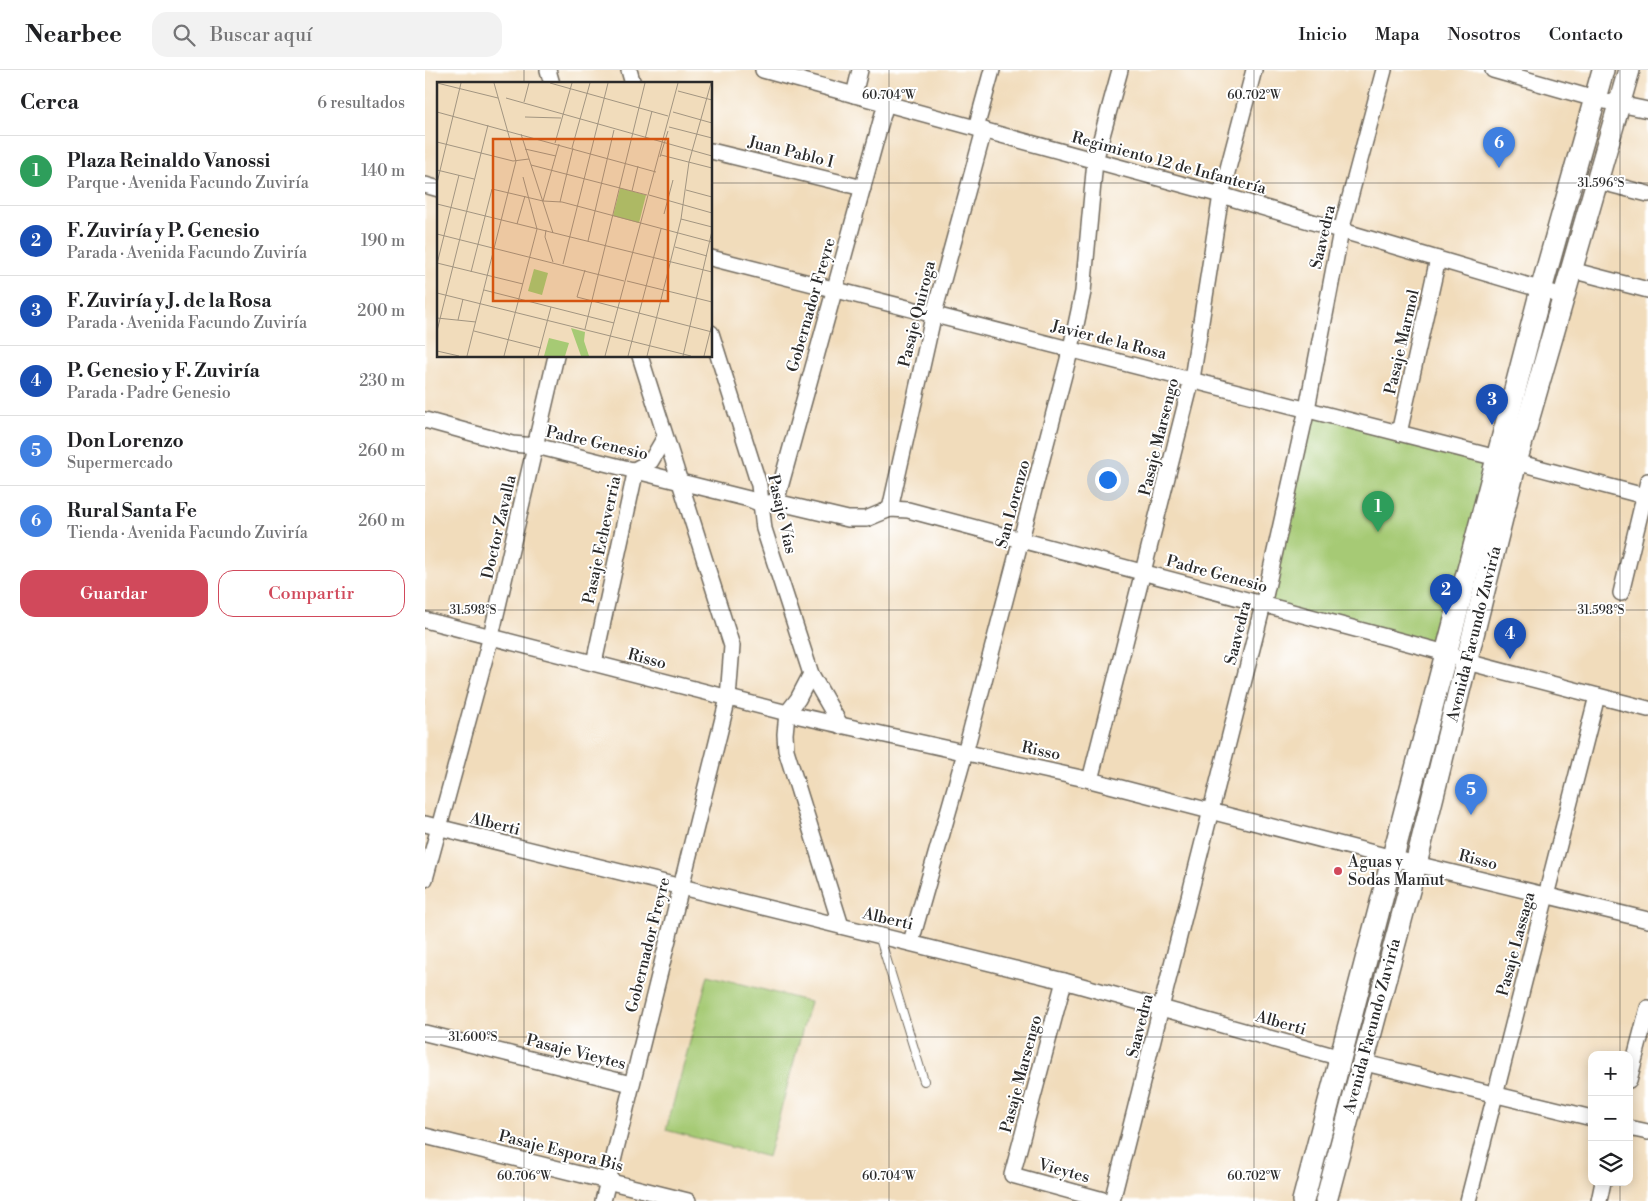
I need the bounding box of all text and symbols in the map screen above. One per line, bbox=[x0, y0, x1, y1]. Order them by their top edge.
search box bbox=[152, 12, 502, 57]
text: Nearbee bbox=[25, 20, 122, 50]
icon: search bbox=[170, 21, 198, 49]
text: Buscar aquí bbox=[210, 23, 312, 47]
text: Inicio bbox=[1298, 23, 1347, 46]
text: Mapa bbox=[1375, 23, 1420, 46]
text: Nosotros bbox=[1448, 23, 1521, 46]
text: Contacto bbox=[1549, 23, 1623, 46]
inset map bbox=[437, 82, 713, 358]
text: 60.704°W bbox=[862, 88, 917, 103]
text: 60.702°W bbox=[1227, 88, 1282, 103]
text: Cerca bbox=[20, 90, 79, 116]
text: 6 resultados bbox=[317, 93, 405, 113]
street label: Regimiento 12 de Infantería bbox=[1070, 127, 1269, 199]
pin: 6 bbox=[1483, 127, 1515, 168]
street label: Juan Pablo I bbox=[745, 131, 836, 172]
text: Plaza Reinaldo Vanossi bbox=[67, 149, 270, 173]
text: 1 bbox=[32, 161, 40, 181]
text: 140 m bbox=[361, 161, 405, 181]
text: Parque · Avenida Facundo Zuviría bbox=[67, 173, 309, 193]
text: 31.596°S bbox=[1578, 176, 1625, 191]
street label: Saavedra bbox=[1306, 202, 1340, 271]
text: F. Zuviría y P. Genesio bbox=[67, 219, 260, 243]
text: 2 bbox=[31, 231, 41, 251]
text: 190 m bbox=[361, 231, 405, 251]
street label: Gobernador Freyre bbox=[782, 236, 840, 374]
text: Parada · Avenida Facundo Zuviría bbox=[67, 243, 307, 263]
street label: Pasaje Quiroga bbox=[894, 258, 940, 369]
street label: Pasaje Marmol bbox=[1380, 287, 1424, 396]
text: F. Zuviría y J. de la Rosa bbox=[67, 289, 271, 313]
text: 3 bbox=[31, 301, 41, 321]
text: 200 m bbox=[357, 301, 405, 321]
text: Parada · Avenida Facundo Zuviría bbox=[67, 313, 307, 333]
street label: Javier de la Rosa bbox=[1048, 316, 1169, 364]
text: P. Genesio y F. Zuviría bbox=[67, 359, 260, 383]
text: 4 bbox=[31, 371, 41, 391]
text: 230 m bbox=[359, 371, 405, 391]
street label: Pasaje Marsengo bbox=[1135, 376, 1183, 498]
text: Parada · Padre Genesio bbox=[67, 383, 231, 403]
pin: 3 bbox=[1476, 384, 1508, 425]
street label: Padre Genesio bbox=[544, 422, 650, 464]
text: Don Lorenzo bbox=[67, 429, 184, 453]
text: 5 bbox=[31, 441, 41, 461]
text: 260 m bbox=[358, 441, 405, 461]
text: Supermercado bbox=[67, 453, 173, 473]
street label: San Lorenzo bbox=[992, 458, 1034, 550]
your location bbox=[1095, 467, 1121, 493]
street label: Doctor Zavalla bbox=[477, 472, 521, 581]
street label: Pasaje Vías bbox=[763, 472, 801, 556]
street label: Pasaje Echeverria bbox=[579, 473, 625, 606]
pin: 1 bbox=[1362, 491, 1394, 532]
text: Rural Santa Fe bbox=[67, 499, 197, 523]
text: 6 bbox=[31, 511, 41, 531]
text: 260 m bbox=[358, 511, 405, 531]
text: Tienda · Avenida Facundo Zuviría bbox=[67, 523, 308, 543]
street label: Avenida Facundo Zuviría bbox=[1442, 543, 1506, 725]
street label: Padre Genesio bbox=[1164, 551, 1270, 597]
button: Guardar bbox=[20, 570, 208, 617]
button: Compartir bbox=[218, 570, 405, 617]
pin: 2 bbox=[1430, 574, 1462, 615]
street label: Saavedra bbox=[1220, 598, 1256, 667]
text: 31.598°S bbox=[450, 603, 497, 618]
text: 31.598°S bbox=[1578, 603, 1625, 618]
pin: 4 bbox=[1494, 618, 1526, 659]
street label: Risso bbox=[625, 644, 669, 674]
street label: Risso bbox=[1020, 737, 1062, 765]
pin: 5 bbox=[1455, 774, 1487, 815]
street label: Alberti bbox=[467, 808, 522, 840]
street label: Risso bbox=[1456, 846, 1500, 874]
place label: Aguas y Sodas Mamut bbox=[1347, 852, 1445, 890]
marker: Aguas y Sodas Mamut bbox=[1332, 865, 1344, 877]
street label: Gobernador Freyre bbox=[622, 875, 674, 1015]
street label: Pasaje Lassaga bbox=[1492, 889, 1540, 998]
street label: Alberti bbox=[860, 903, 915, 935]
street label: Avenida Facundo Zuviría bbox=[1339, 935, 1405, 1117]
street label: Saavedra bbox=[1122, 991, 1158, 1060]
street label: Alberti bbox=[1253, 1006, 1308, 1040]
street label: Pasaje Marsengo bbox=[996, 1013, 1046, 1135]
text: 31.600°S bbox=[449, 1030, 498, 1045]
street label: Pasaje Vieytes bbox=[524, 1030, 628, 1074]
map controls bbox=[1588, 1051, 1633, 1186]
button: + bbox=[1588, 1051, 1633, 1096]
button: − bbox=[1588, 1096, 1633, 1141]
street label: Pasaje Espora Bis bbox=[497, 1126, 625, 1176]
button: layers bbox=[1588, 1141, 1633, 1186]
street label: Vieytes bbox=[1035, 1154, 1092, 1187]
text: 60.706°W bbox=[497, 1169, 552, 1184]
text: 60.704°W bbox=[862, 1169, 917, 1184]
text: 60.702°W bbox=[1227, 1169, 1282, 1184]

